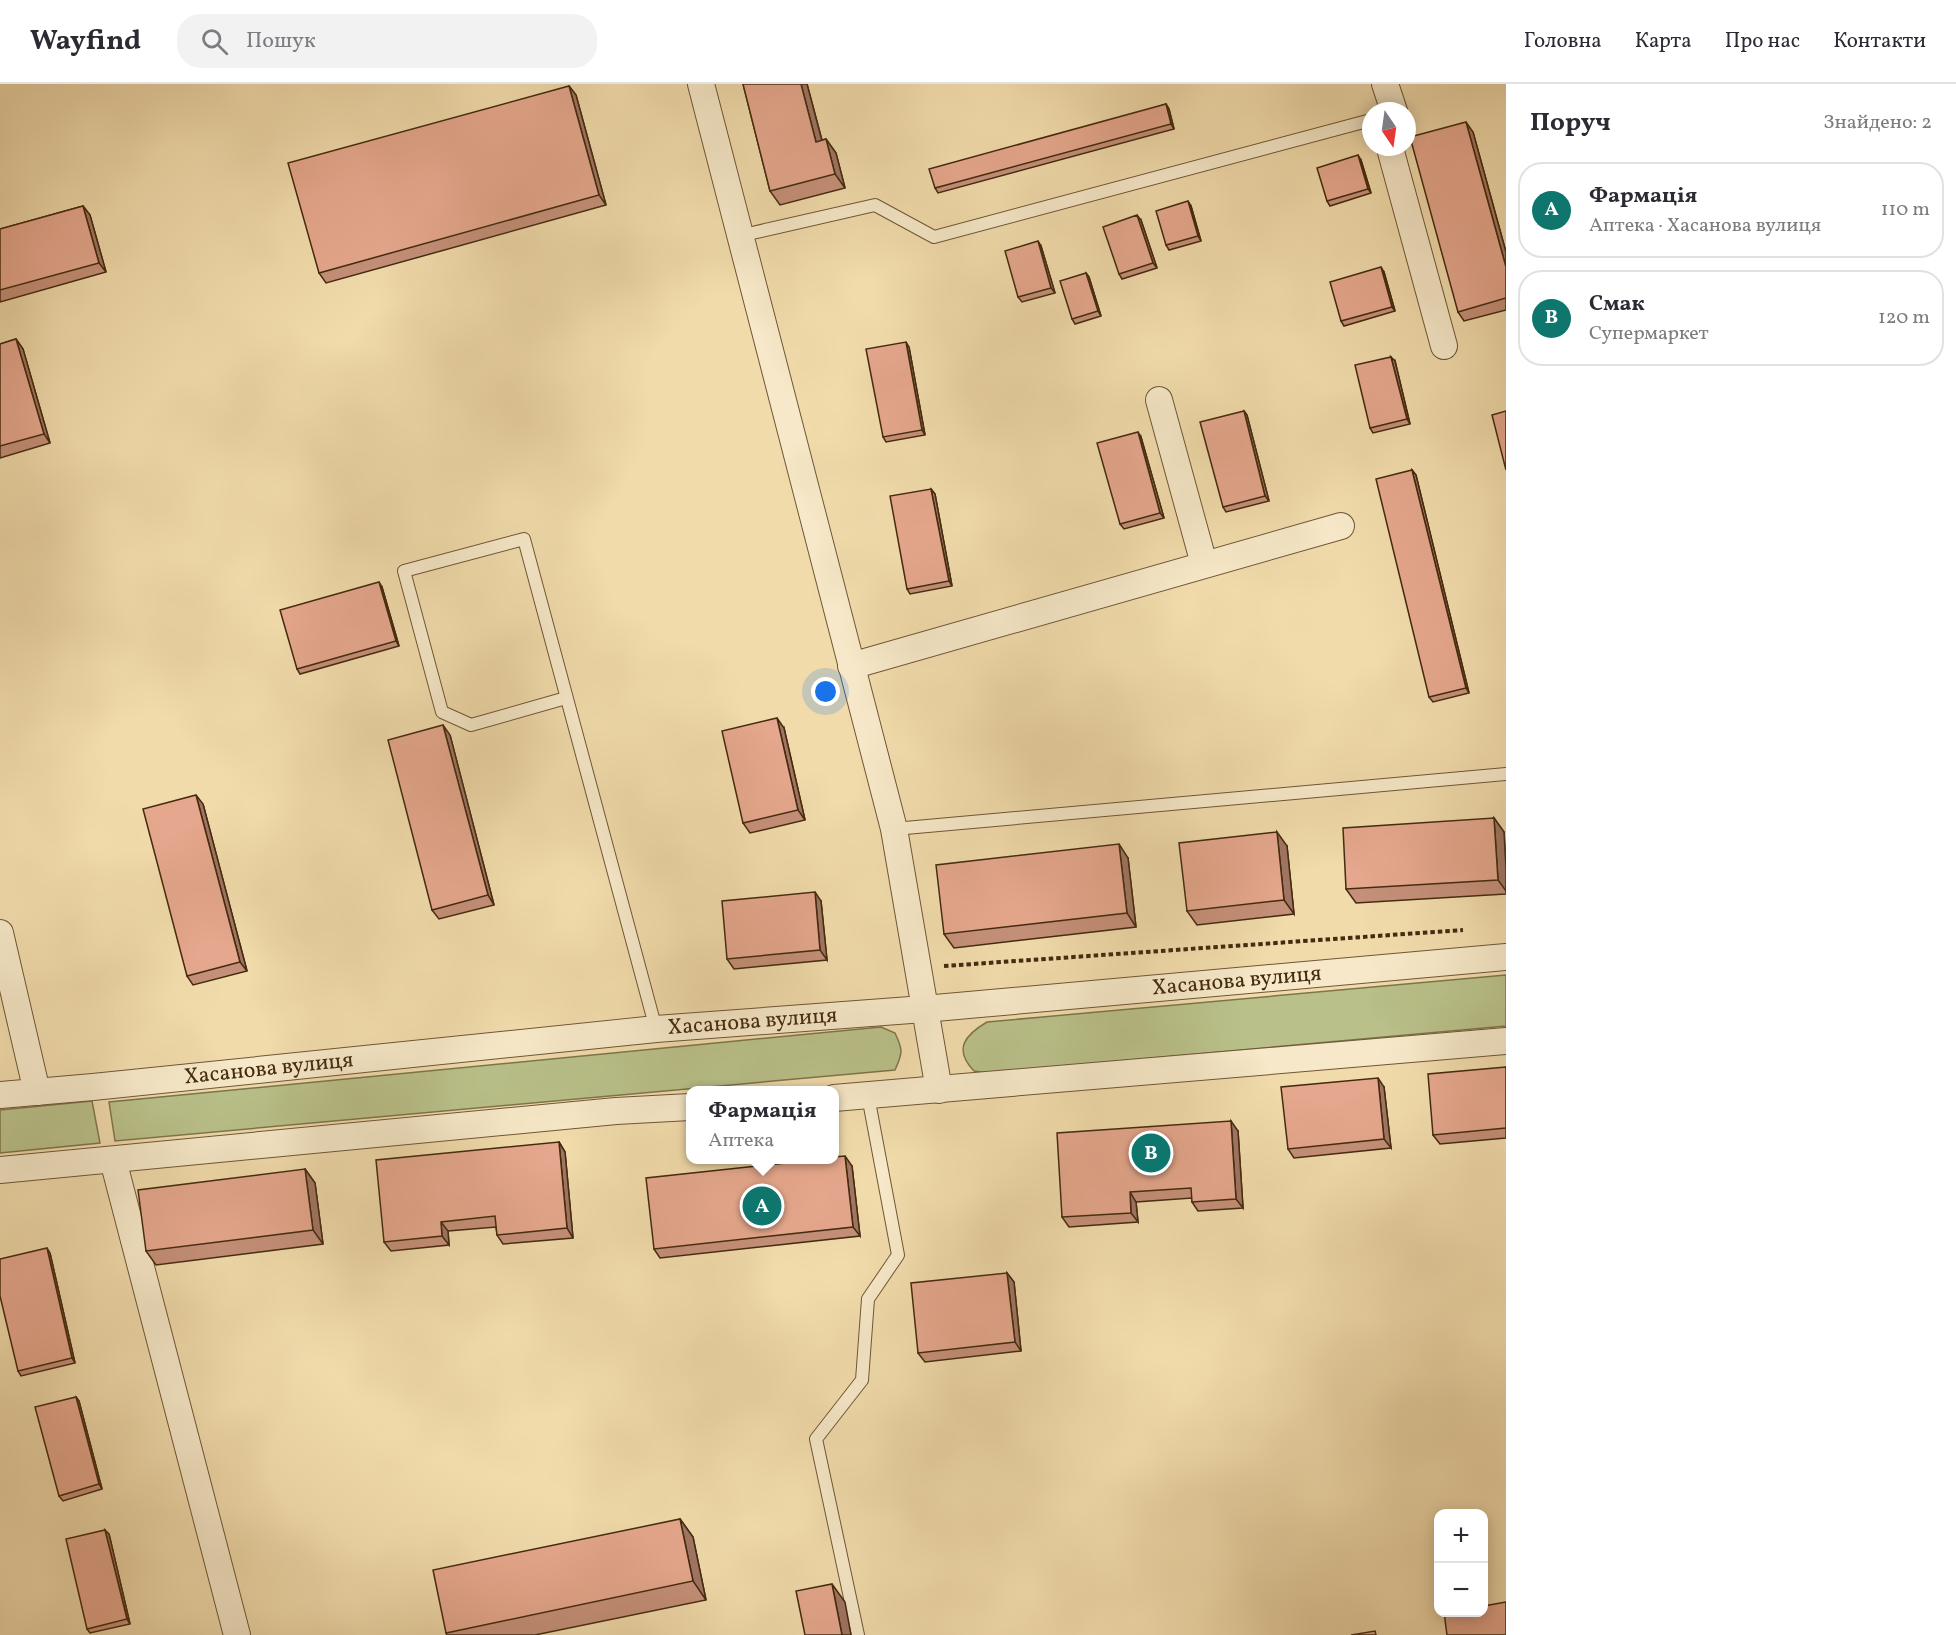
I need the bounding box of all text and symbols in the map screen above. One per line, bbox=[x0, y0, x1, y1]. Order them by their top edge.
search box bbox=[177, 14, 597, 68]
text: Wayfind bbox=[30, 22, 141, 61]
icon: search bbox=[198, 25, 231, 58]
text: Пошук bbox=[246, 26, 316, 57]
text: Головна bbox=[1524, 27, 1602, 56]
text: Карта bbox=[1635, 27, 1692, 56]
text: Про нас bbox=[1725, 27, 1800, 56]
text: Контакти bbox=[1833, 27, 1926, 56]
north arrow bbox=[1362, 102, 1416, 156]
text: Поруч bbox=[1530, 105, 1611, 141]
text: Знайдено: 2 bbox=[1823, 109, 1932, 137]
text: Фармація bbox=[1589, 181, 1697, 212]
text: A bbox=[1544, 196, 1559, 224]
text: 110 m bbox=[1881, 196, 1930, 224]
text: Аптека · Хасанова вулиця bbox=[1589, 212, 1821, 240]
text: Смак bbox=[1589, 289, 1645, 320]
text: B bbox=[1545, 304, 1558, 332]
text: 120 m bbox=[1878, 304, 1930, 332]
text: Супермаркет bbox=[1589, 320, 1709, 348]
your location bbox=[811, 677, 840, 706]
street label: Хасанова вулиця bbox=[1151, 958, 1323, 1004]
street label: Хасанова вулиця bbox=[666, 1000, 838, 1044]
street label: Хасанова вулиця bbox=[182, 1045, 355, 1093]
popup bbox=[686, 1086, 839, 1164]
text: Фармація bbox=[708, 1096, 817, 1127]
text: Аптека bbox=[708, 1127, 774, 1155]
pin: B bbox=[1132, 1130, 1170, 1176]
pin: A bbox=[742, 1184, 782, 1228]
map controls bbox=[1434, 1509, 1488, 1617]
button: + bbox=[1434, 1509, 1488, 1563]
button: − bbox=[1434, 1563, 1488, 1617]

